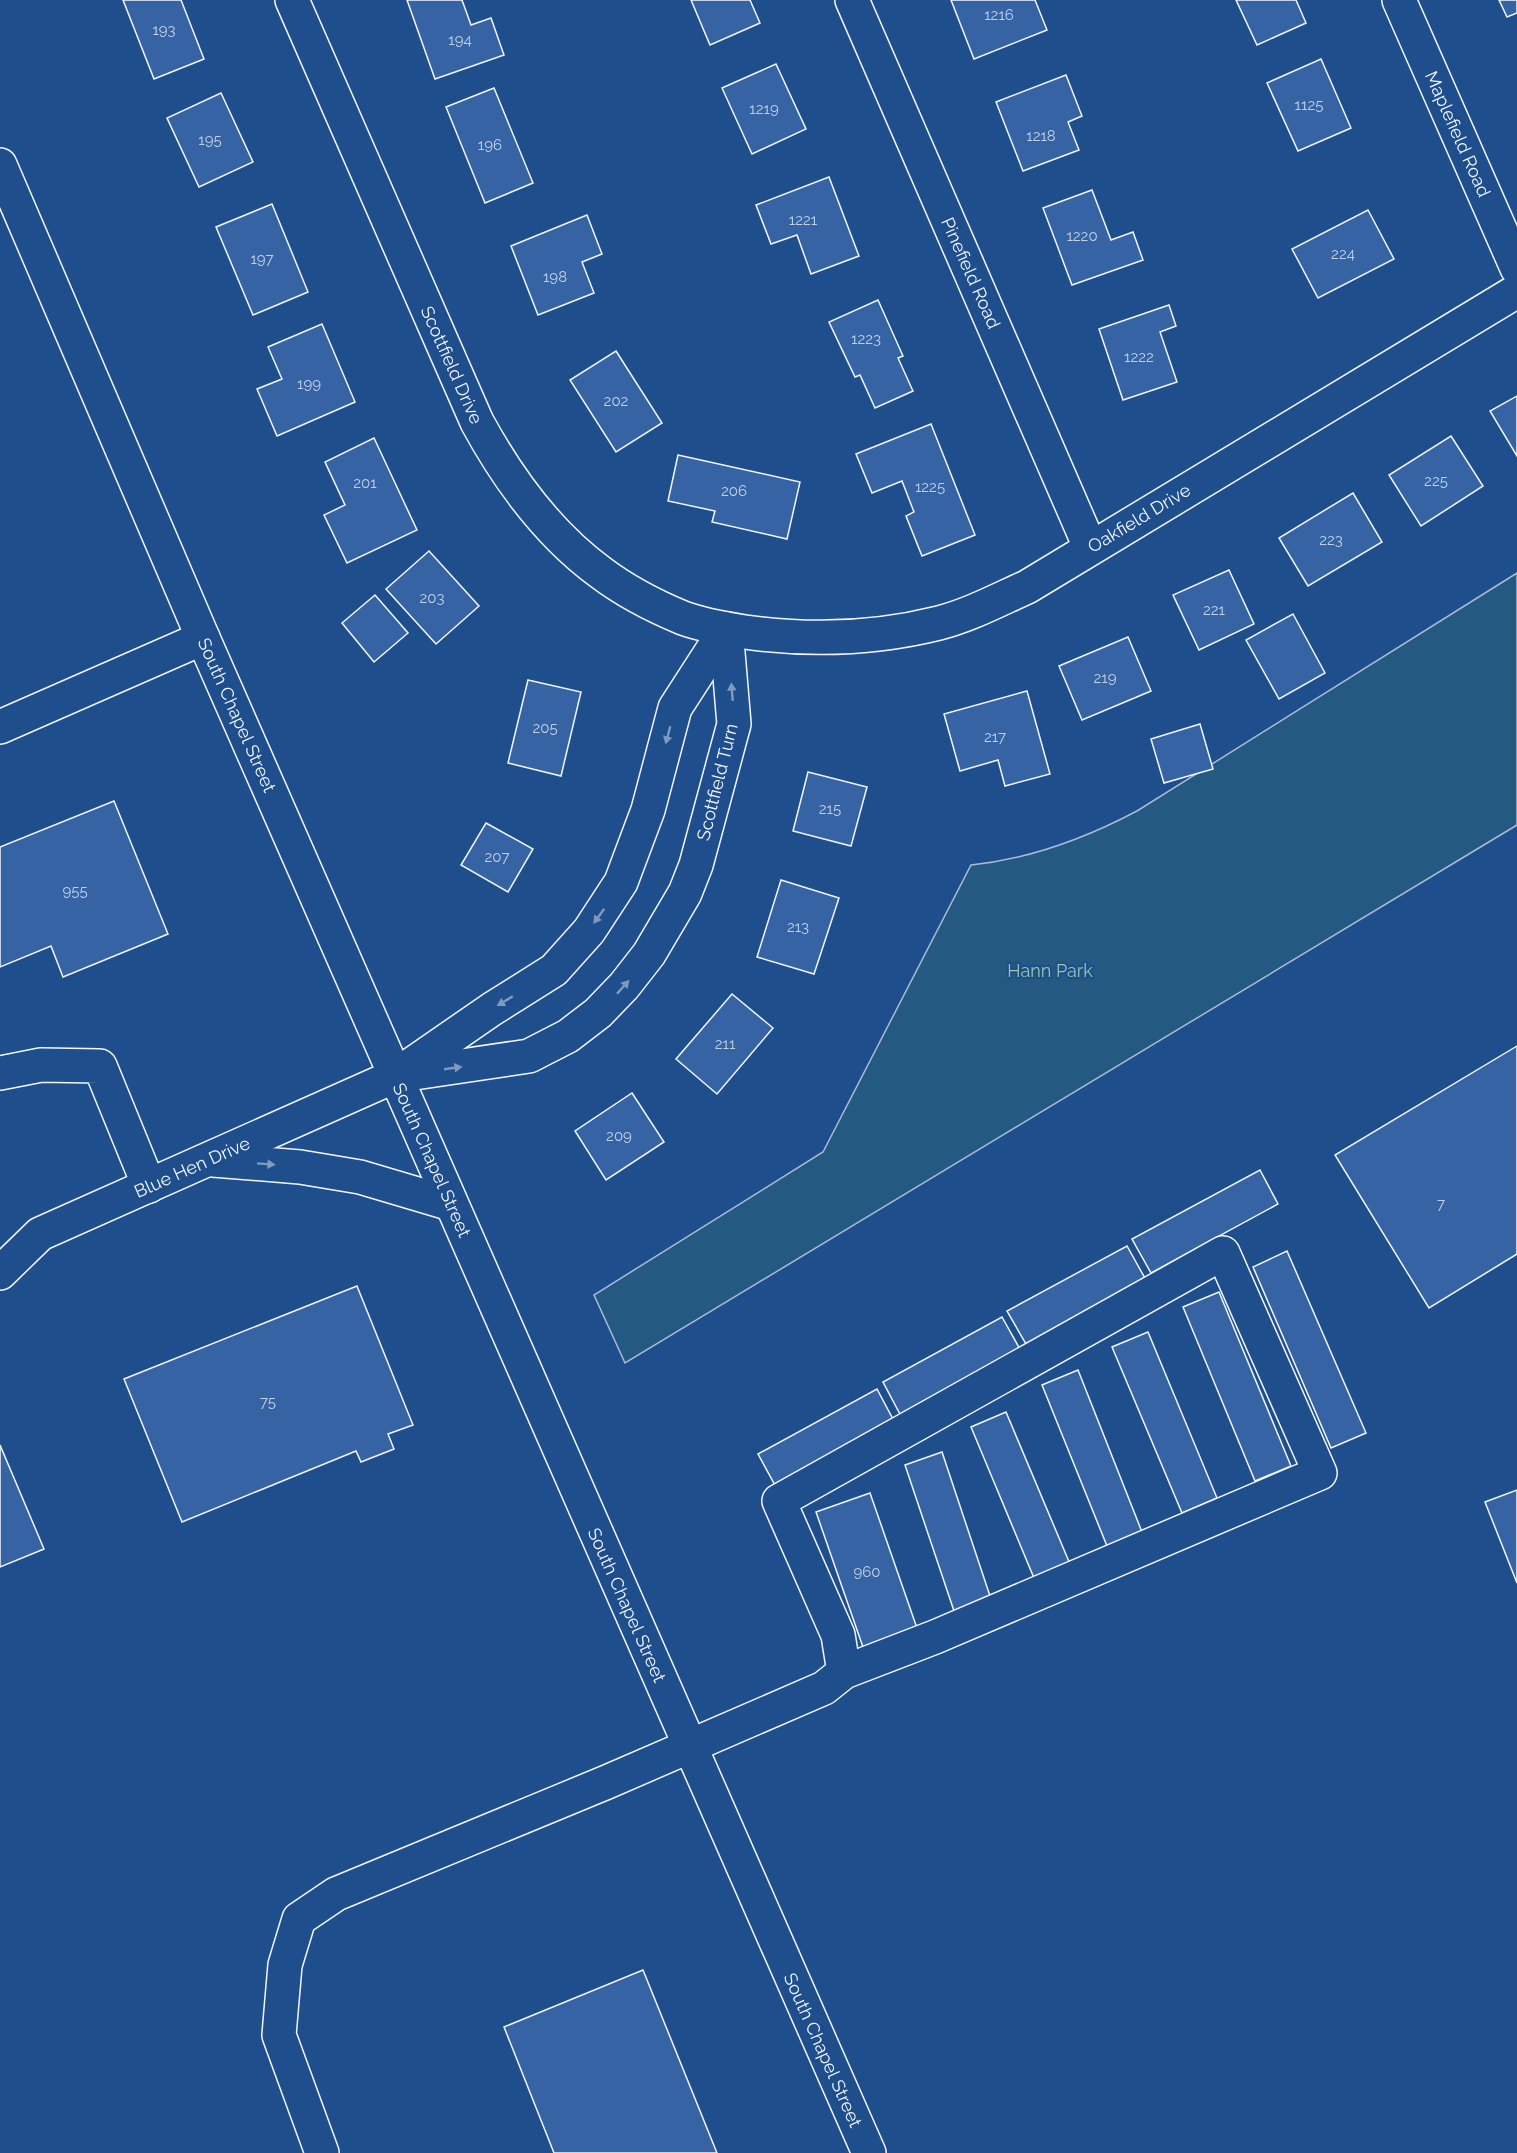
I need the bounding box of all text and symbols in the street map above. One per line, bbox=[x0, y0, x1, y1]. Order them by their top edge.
house number: 1216 bbox=[984, 6, 1014, 24]
house number: 193 bbox=[152, 21, 176, 39]
house number: 194 bbox=[448, 31, 472, 49]
street label: Maplefield Road bbox=[1421, 68, 1495, 200]
house number: 1125 bbox=[1295, 96, 1323, 114]
house number: 1219 bbox=[749, 100, 779, 118]
house number: 1218 bbox=[1026, 127, 1056, 145]
house number: 195 bbox=[198, 131, 222, 149]
house number: 196 bbox=[478, 136, 502, 154]
house number: 1221 bbox=[789, 211, 818, 229]
street label: Pinefield Road bbox=[937, 214, 1005, 332]
house number: 1220 bbox=[1066, 227, 1098, 245]
house number: 224 bbox=[1331, 245, 1355, 263]
house number: 197 bbox=[250, 250, 274, 268]
house number: 198 bbox=[543, 268, 567, 286]
street label: Scottfield Drive bbox=[417, 303, 488, 427]
house number: 1223 bbox=[851, 330, 881, 348]
house number: 1222 bbox=[1124, 348, 1154, 366]
house number: 199 bbox=[297, 375, 321, 393]
house number: 202 bbox=[604, 392, 629, 410]
house number: 225 bbox=[1424, 472, 1448, 490]
house number: 201 bbox=[353, 474, 377, 492]
house number: 1225 bbox=[915, 478, 945, 496]
street label: Oakfield Drive bbox=[1084, 479, 1195, 557]
house number: 206 bbox=[721, 482, 747, 500]
house number: 223 bbox=[1319, 531, 1343, 549]
house number: 203 bbox=[419, 589, 445, 607]
house number: 221 bbox=[1203, 601, 1226, 619]
street label: South Chapel Street bbox=[194, 635, 280, 795]
house number: 219 bbox=[1093, 669, 1117, 687]
one-way arrow bbox=[727, 683, 736, 702]
house number: 205 bbox=[532, 719, 558, 737]
street label: Scottfield Turn bbox=[692, 721, 742, 843]
one-way arrow bbox=[663, 726, 672, 744]
house number: 217 bbox=[984, 728, 1006, 746]
house number: 215 bbox=[819, 800, 841, 818]
house number: 207 bbox=[485, 848, 509, 866]
house number: 955 bbox=[62, 882, 88, 900]
one-way arrow bbox=[594, 908, 606, 923]
house number: 213 bbox=[787, 918, 809, 936]
park label: Hann Park bbox=[1007, 960, 1093, 981]
one-way arrow bbox=[616, 979, 630, 994]
one-way arrow bbox=[496, 996, 513, 1006]
house number: 211 bbox=[715, 1035, 736, 1053]
one-way arrow bbox=[443, 1063, 462, 1072]
street label: South Chapel Street bbox=[389, 1080, 475, 1240]
house number: 209 bbox=[606, 1127, 632, 1145]
street label: Blue Hen Drive bbox=[131, 1132, 254, 1202]
one-way arrow bbox=[257, 1159, 276, 1169]
house number: 7 bbox=[1437, 1195, 1445, 1213]
house number: 75 bbox=[260, 1393, 276, 1411]
street label: South Chapel Street bbox=[584, 1525, 670, 1685]
house number: 960 bbox=[853, 1563, 881, 1581]
street label: South Chapel Street bbox=[780, 1970, 866, 2130]

